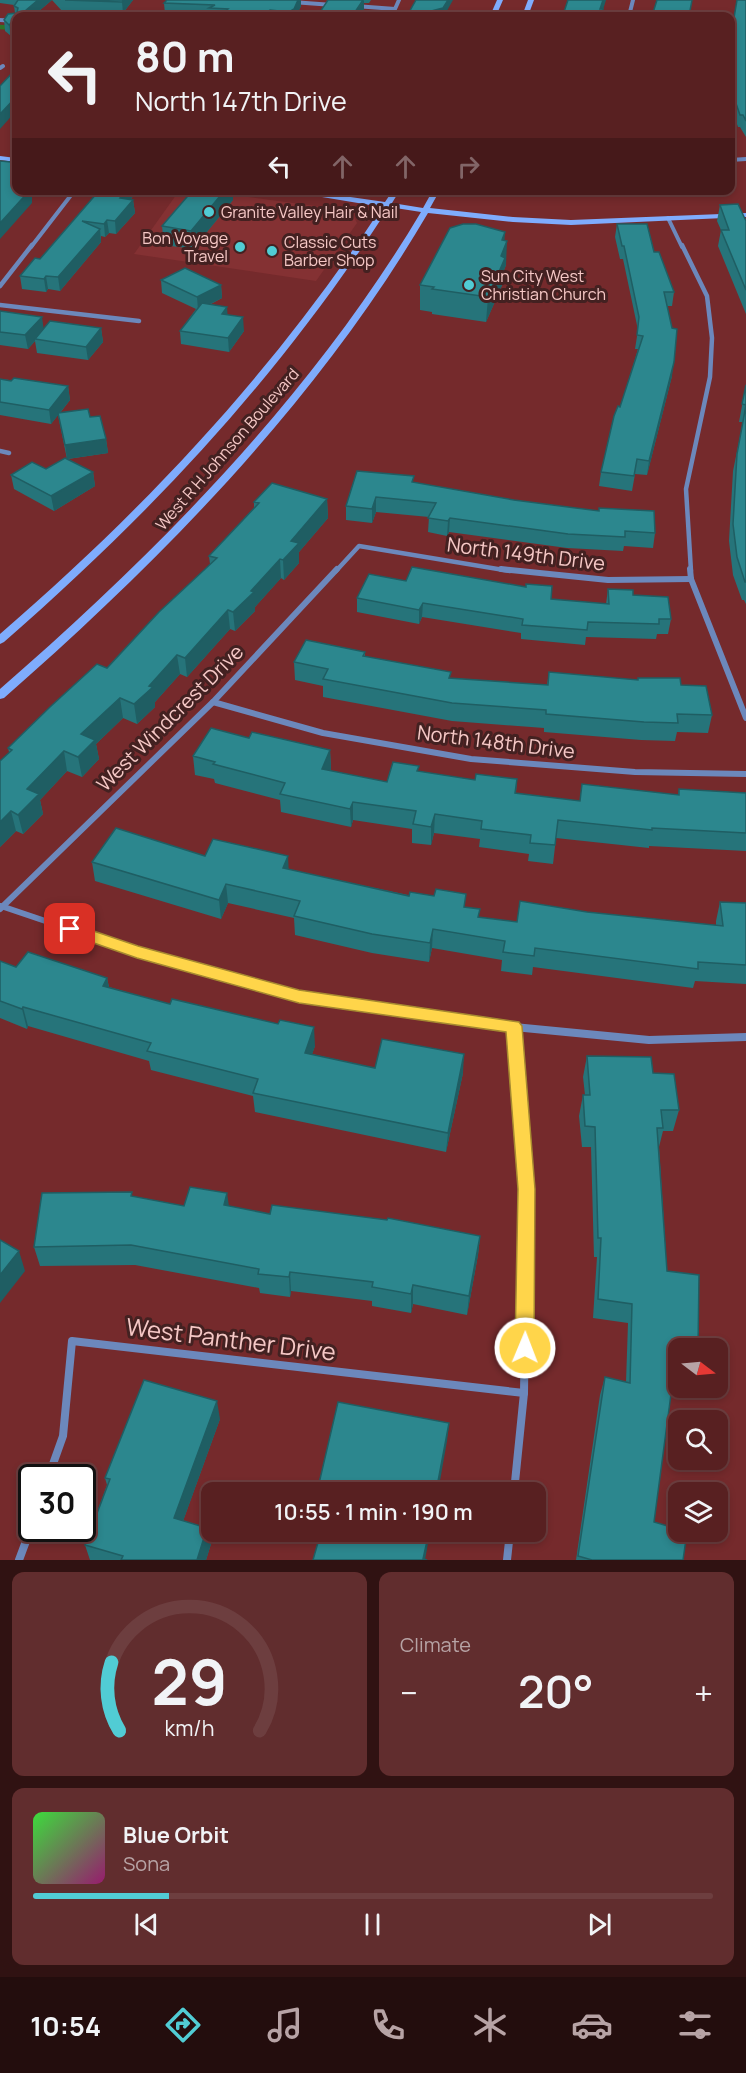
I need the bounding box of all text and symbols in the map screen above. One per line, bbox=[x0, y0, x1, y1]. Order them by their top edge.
text: 80 m bbox=[135, 27, 235, 85]
icon: left bbox=[36, 36, 114, 114]
text: North 147th Drive bbox=[135, 82, 347, 119]
icon: left bbox=[263, 150, 296, 183]
icon: ahead bbox=[326, 150, 359, 183]
icon: ahead bbox=[389, 150, 422, 183]
icon: right bbox=[452, 150, 485, 183]
place label: Granite Valley Hair & Nail bbox=[221, 201, 398, 223]
marker: Granite Valley Hair & Nail bbox=[202, 205, 216, 219]
place label: Bon Voyage Travel bbox=[142, 227, 228, 267]
place label: Classic Cuts Barber Shop bbox=[284, 231, 376, 271]
marker: Bon Voyage Travel bbox=[233, 240, 247, 254]
marker: Classic Cuts Barber Shop bbox=[265, 244, 279, 258]
place label: Sun City West Christian Church bbox=[481, 265, 606, 305]
marker: Sun City West Christian Church bbox=[462, 278, 476, 292]
street label: West R H Johnson Boulevard bbox=[150, 363, 304, 535]
street label: North 149th Drive bbox=[445, 530, 607, 577]
street label: West Windcrest Drive bbox=[90, 638, 249, 797]
street label: North 148th Drive bbox=[416, 718, 576, 765]
pin bbox=[44, 903, 95, 954]
icon: arrive bbox=[53, 912, 86, 945]
street label: West Panther Drive bbox=[124, 1309, 338, 1368]
position arrow bbox=[493, 1316, 557, 1380]
north arrow bbox=[668, 1338, 728, 1398]
map controls bbox=[668, 1338, 728, 1542]
button: search bbox=[668, 1410, 728, 1470]
speed limit sign: 30 bbox=[18, 1464, 96, 1542]
button: layers bbox=[668, 1482, 728, 1542]
text: 10:55 · 1 min · 190 m bbox=[274, 1497, 473, 1527]
text: Climate bbox=[400, 1631, 471, 1658]
text: 29 bbox=[152, 1638, 227, 1724]
text: 20° bbox=[518, 1660, 594, 1722]
text: − bbox=[400, 1670, 418, 1715]
text: + bbox=[694, 1670, 713, 1715]
text: km/h bbox=[165, 1713, 214, 1742]
text: Blue Orbit bbox=[123, 1820, 229, 1850]
text: Sona bbox=[123, 1850, 170, 1877]
icon: previous bbox=[130, 1908, 163, 1941]
icon: pause bbox=[356, 1908, 389, 1941]
icon: next bbox=[583, 1908, 616, 1941]
icon: directions bbox=[162, 2004, 204, 2046]
icon: music bbox=[264, 2004, 306, 2046]
icon: phone bbox=[367, 2004, 409, 2046]
icon: climate bbox=[469, 2004, 511, 2046]
icon: car bbox=[571, 2004, 613, 2046]
icon: filters bbox=[674, 2004, 716, 2046]
text: 10:54 bbox=[30, 2007, 101, 2044]

